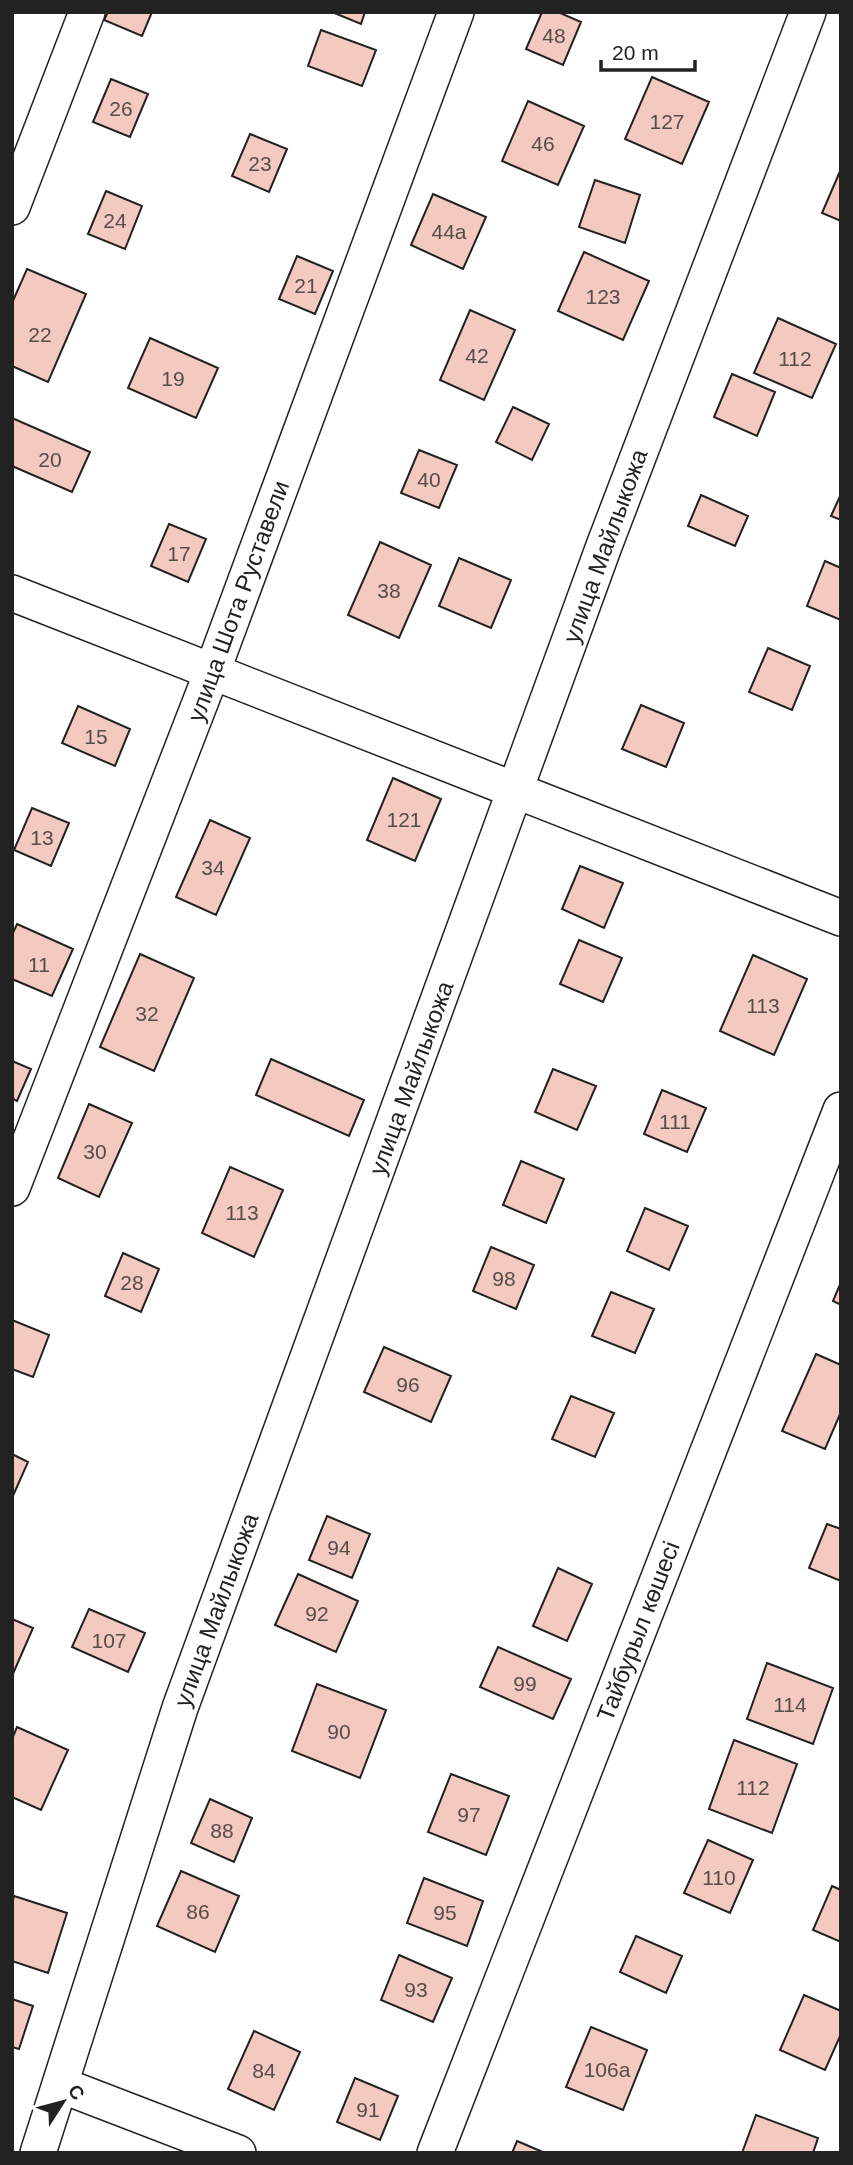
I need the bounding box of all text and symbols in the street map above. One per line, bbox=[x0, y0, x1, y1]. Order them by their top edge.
house number: 48 bbox=[542, 24, 566, 47]
scale bar bbox=[601, 28, 696, 72]
text: 20 m bbox=[612, 41, 659, 64]
house number: 26 bbox=[109, 97, 133, 120]
house number: 127 bbox=[649, 110, 685, 133]
house number: 46 bbox=[531, 132, 555, 155]
house number: 23 bbox=[248, 152, 272, 175]
house number: 24 bbox=[103, 209, 127, 232]
house number: 44а bbox=[431, 220, 467, 243]
house number: 21 bbox=[294, 274, 318, 297]
house number: 123 bbox=[585, 285, 621, 308]
house number: 22 bbox=[28, 323, 52, 346]
house number: 42 bbox=[465, 344, 489, 367]
house number: 112 bbox=[778, 347, 812, 370]
house number: 19 bbox=[161, 367, 185, 390]
street label: улица Майлыкожа bbox=[557, 445, 653, 647]
house number: 20 bbox=[38, 448, 62, 471]
house number: 40 bbox=[417, 468, 441, 491]
street label: улица Шота Руставели bbox=[182, 477, 294, 725]
house number: 17 bbox=[167, 542, 191, 565]
house number: 38 bbox=[377, 579, 401, 602]
house number: 15 bbox=[84, 725, 108, 748]
house number: 121 bbox=[386, 808, 422, 831]
house number: 13 bbox=[30, 826, 54, 849]
house number: 34 bbox=[201, 856, 225, 879]
house number: 11 bbox=[28, 953, 50, 976]
street label: улица Майлыкожа bbox=[363, 977, 459, 1179]
house number: 113 bbox=[746, 994, 780, 1017]
house number: 32 bbox=[135, 1002, 159, 1025]
house number: 111 bbox=[659, 1110, 691, 1133]
house number: 30 bbox=[83, 1140, 107, 1163]
house number: 113 bbox=[225, 1201, 259, 1224]
house number: 98 bbox=[492, 1267, 516, 1290]
house number: 28 bbox=[120, 1271, 144, 1294]
house number: 96 bbox=[396, 1373, 420, 1396]
street label: улица Майлыкожа bbox=[168, 1509, 264, 1711]
house number: 94 bbox=[327, 1536, 351, 1559]
street label: Тайбурыл көшесі bbox=[591, 1537, 685, 1725]
house number: 92 bbox=[305, 1602, 329, 1625]
house number: 107 bbox=[91, 1629, 127, 1652]
house number: 99 bbox=[513, 1672, 537, 1695]
house number: 114 bbox=[773, 1693, 807, 1716]
house number: 90 bbox=[327, 1720, 351, 1743]
house number: 112 bbox=[736, 1776, 770, 1799]
house number: 97 bbox=[457, 1803, 481, 1826]
house number: 88 bbox=[210, 1819, 234, 1842]
house number: 110 bbox=[702, 1866, 736, 1889]
house number: 86 bbox=[186, 1900, 210, 1923]
house number: 95 bbox=[433, 1901, 457, 1924]
house number: 93 bbox=[404, 1978, 428, 2001]
house number: 106а bbox=[584, 2058, 631, 2081]
house number: 84 bbox=[252, 2059, 276, 2082]
north arrow bbox=[28, 2067, 98, 2137]
text: С bbox=[64, 2081, 89, 2104]
house number: 91 bbox=[356, 2098, 380, 2121]

